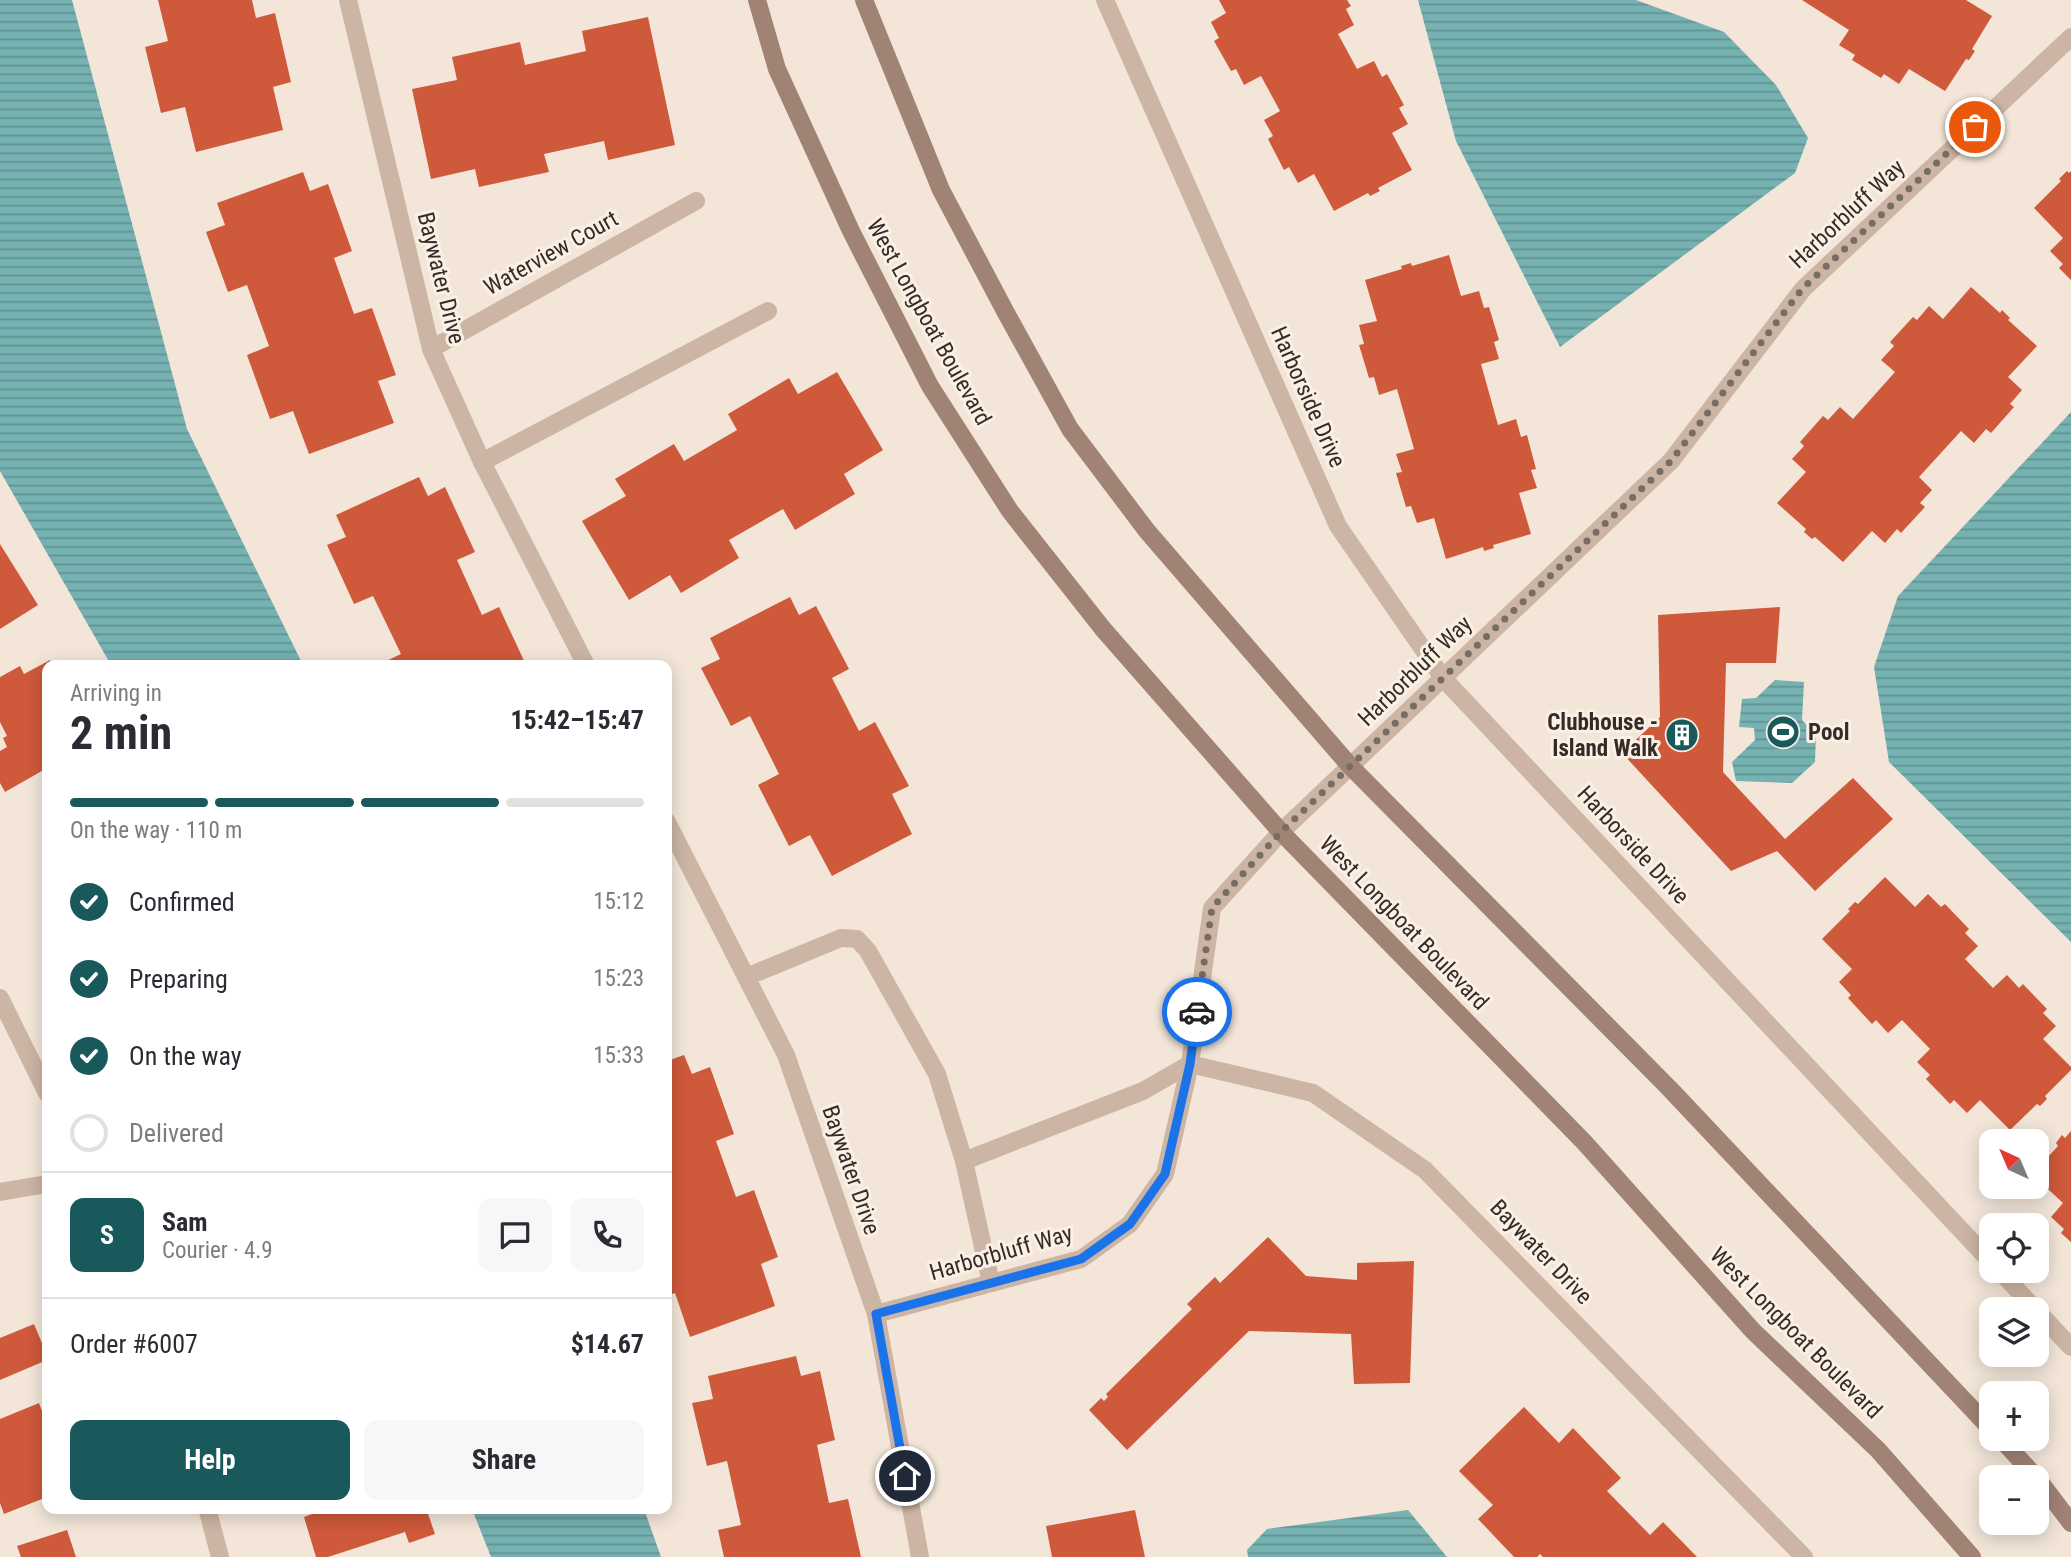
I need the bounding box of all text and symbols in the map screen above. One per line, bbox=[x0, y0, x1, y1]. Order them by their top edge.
pin bbox=[1945, 97, 2005, 157]
icon: bag bbox=[1956, 108, 1994, 146]
street label: Harborbluff Way bbox=[1784, 154, 1910, 274]
street label: Waterview Court bbox=[479, 205, 623, 301]
street label: Baywater Drive bbox=[412, 209, 470, 347]
street label: West Longboat Boulevard bbox=[861, 214, 997, 430]
street label: Harborside Drive bbox=[1265, 322, 1351, 472]
street label: Harborbluff Way bbox=[1353, 610, 1478, 732]
text: Arriving in bbox=[70, 680, 162, 707]
text: 15:42–15:47 bbox=[510, 705, 644, 735]
text: 2 min bbox=[70, 706, 172, 760]
place label: Clubhouse - Island Walk bbox=[1547, 709, 1659, 762]
sports icon: Pool bbox=[1764, 713, 1802, 751]
building icon: Clubhouse - Island Walk bbox=[1663, 716, 1701, 754]
place label: Pool bbox=[1808, 719, 1850, 746]
street label: Harborside Drive bbox=[1572, 780, 1694, 910]
text: On the way · 110 m bbox=[70, 817, 242, 844]
street label: West Longboat Boulevard bbox=[1314, 830, 1494, 1016]
icon: check bbox=[70, 883, 108, 921]
text: Confirmed bbox=[129, 887, 235, 917]
text: 15:12 bbox=[593, 888, 644, 915]
icon: check bbox=[70, 960, 108, 998]
text: Preparing bbox=[129, 964, 228, 994]
text: 15:23 bbox=[593, 965, 644, 992]
courier bbox=[1162, 977, 1232, 1047]
icon: car bbox=[1178, 993, 1216, 1031]
icon: check bbox=[70, 1037, 108, 1075]
text: On the way bbox=[129, 1041, 242, 1071]
text: 15:33 bbox=[593, 1042, 644, 1069]
street label: Baywater Drive bbox=[816, 1102, 886, 1238]
text: Delivered bbox=[129, 1118, 224, 1148]
north arrow bbox=[1979, 1129, 2049, 1199]
map controls bbox=[1979, 1129, 2049, 1535]
street label: Baywater Drive bbox=[1484, 1194, 1598, 1310]
button: chat bbox=[478, 1198, 552, 1272]
button: phone bbox=[570, 1198, 644, 1272]
text: Sam bbox=[162, 1207, 208, 1237]
button: locate bbox=[1979, 1213, 2049, 1283]
text: S bbox=[100, 1220, 114, 1250]
street label: Harborbluff Way bbox=[926, 1220, 1076, 1286]
text: Courier · 4.9 bbox=[162, 1237, 273, 1264]
street label: West Longboat Boulevard bbox=[1705, 1242, 1887, 1424]
button: layers bbox=[1979, 1297, 2049, 1367]
text: Order #6007 bbox=[70, 1329, 198, 1359]
text: $14.67 bbox=[571, 1329, 644, 1359]
button: + bbox=[1979, 1381, 2049, 1451]
button: Help bbox=[70, 1420, 350, 1500]
button: Share bbox=[364, 1420, 644, 1500]
pin bbox=[875, 1446, 935, 1506]
icon: home bbox=[886, 1457, 924, 1495]
button: − bbox=[1979, 1465, 2049, 1535]

